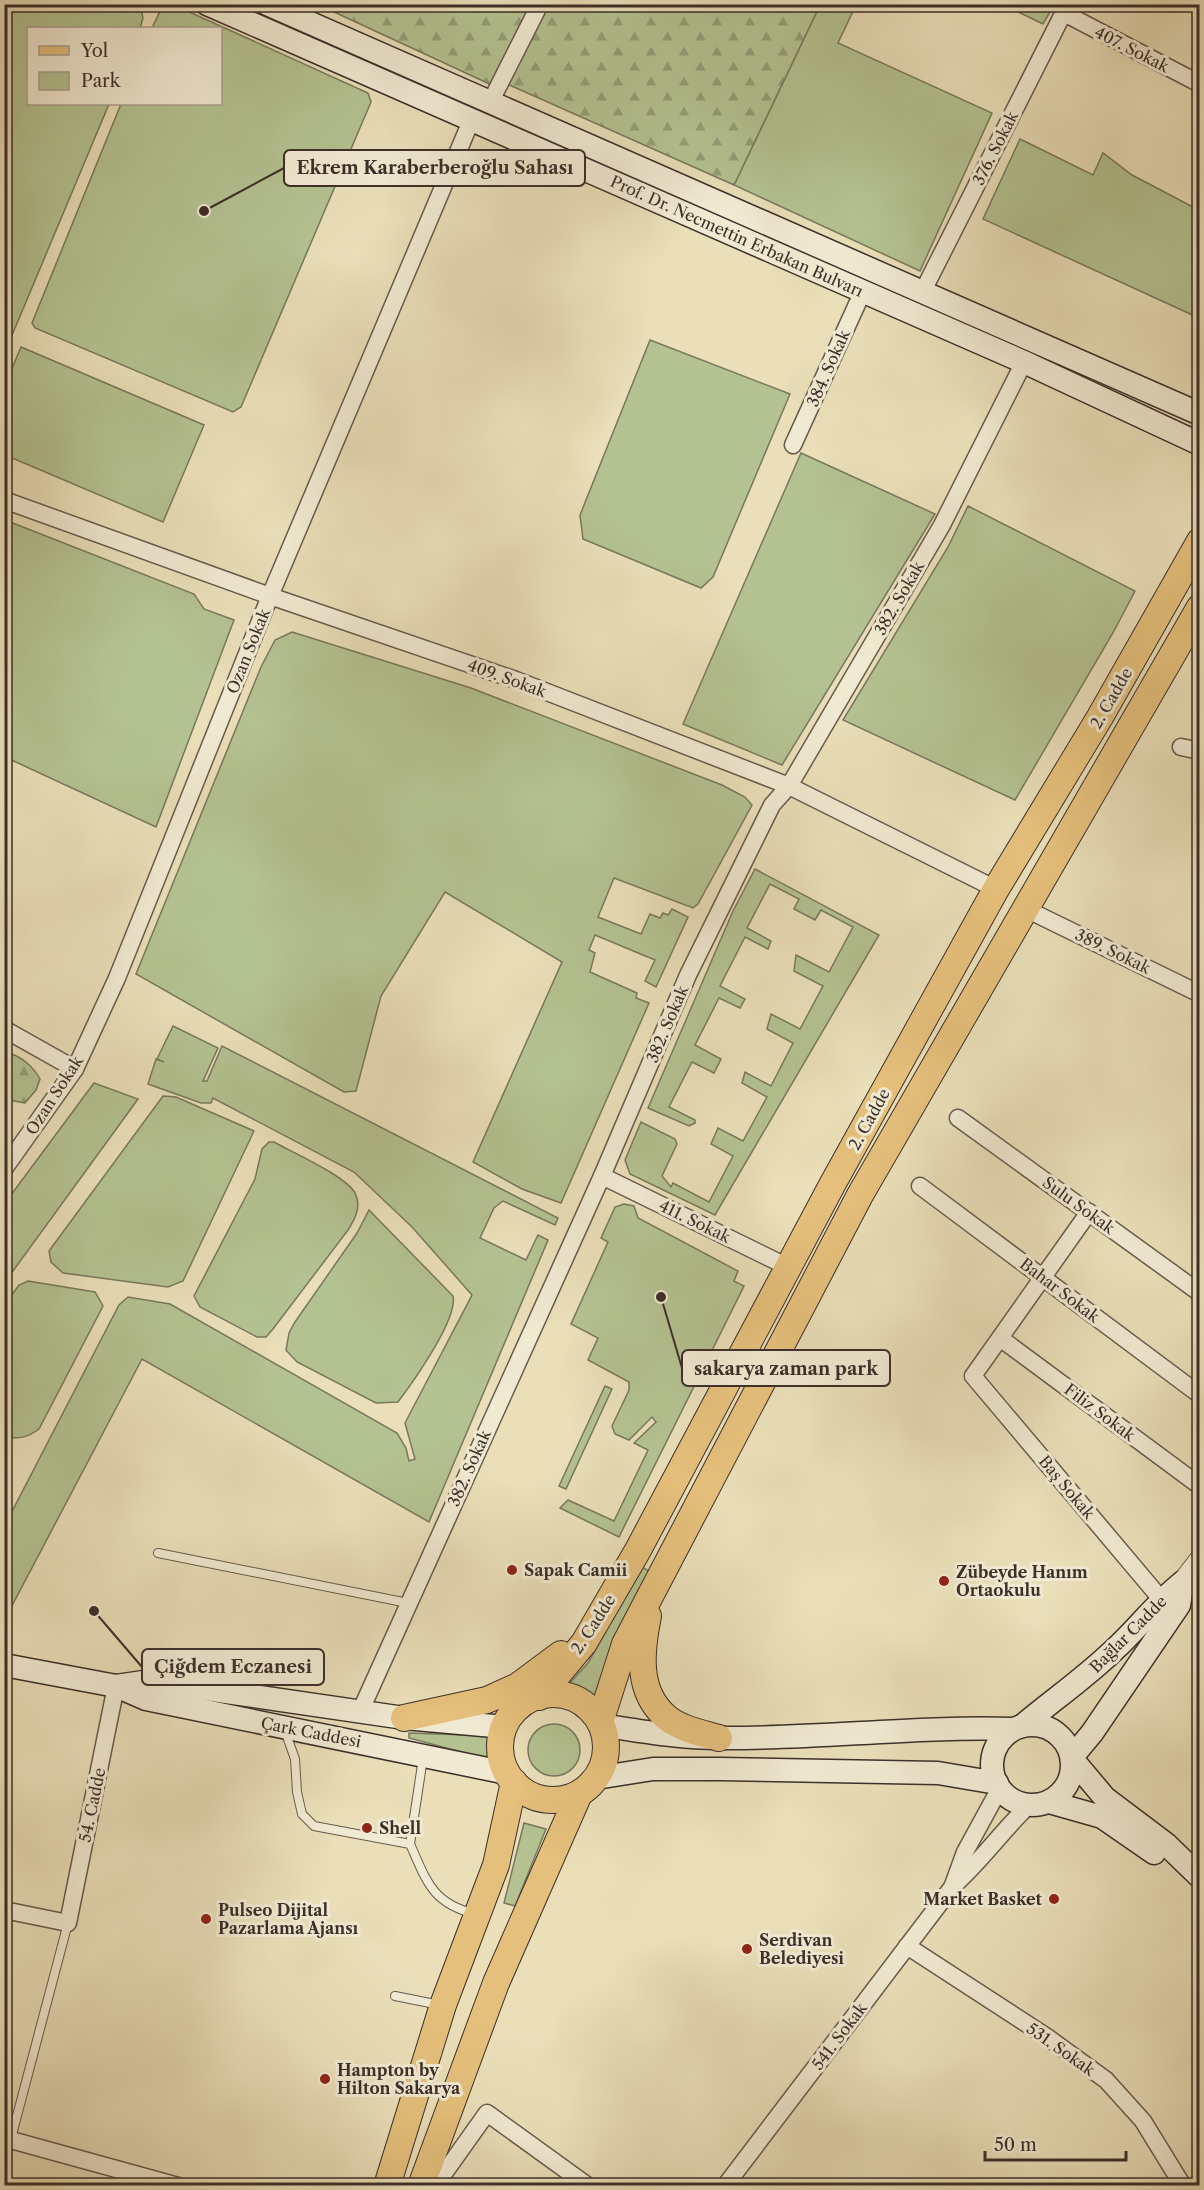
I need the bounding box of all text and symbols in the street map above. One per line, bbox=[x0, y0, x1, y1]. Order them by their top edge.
street label: 407. Sokak bbox=[1091, 22, 1173, 77]
legend bbox=[27, 27, 222, 105]
text: Yol bbox=[80, 40, 108, 62]
text: Park bbox=[81, 70, 122, 92]
street label: 376. Sokak bbox=[968, 107, 1022, 188]
callout: Ekrem Karaberberoğlu Sahası bbox=[284, 150, 585, 186]
text: Ekrem Karaberberoğlu Sahası bbox=[297, 157, 574, 179]
street label: Prof. Dr. Necmettin Erbakan Bulvarı bbox=[607, 171, 867, 301]
street label: 384. Sokak bbox=[802, 326, 854, 410]
street label: 382. Sokak bbox=[870, 557, 929, 638]
street label: Ozan Sokak bbox=[222, 605, 274, 697]
street label: 409. Sokak bbox=[465, 654, 550, 702]
street label: 2. Cadde bbox=[1086, 664, 1136, 732]
street label: 389. Sokak bbox=[1072, 924, 1155, 978]
street label: 382. Sokak bbox=[642, 982, 693, 1066]
street label: Ozan Sokak bbox=[21, 1051, 87, 1138]
street label: 2. Cadde bbox=[844, 1085, 894, 1153]
street label: Sulu Sokak bbox=[1039, 1172, 1120, 1238]
street label: 411. Sokak bbox=[656, 1195, 735, 1247]
street label: Bahar Sokak bbox=[1016, 1253, 1104, 1327]
callout: sakarya zaman park bbox=[682, 1350, 890, 1386]
text: sakarya zaman park bbox=[694, 1358, 879, 1380]
street label: Filiz Sokak bbox=[1061, 1379, 1140, 1446]
street label: 382. Sokak bbox=[443, 1426, 495, 1509]
street label: Baş Sokak bbox=[1035, 1451, 1100, 1523]
place label: Sapak Camii bbox=[524, 1560, 627, 1580]
place label: Zübeyde Hanım Ortaokulu bbox=[956, 1562, 1088, 1600]
marker: Sapak Camii bbox=[505, 1563, 519, 1577]
marker: Zübeyde Hanım Ortaokulu bbox=[937, 1574, 951, 1588]
street label: 2. Cadde bbox=[566, 1590, 620, 1657]
street label: Bağlar Cadde bbox=[1085, 1591, 1171, 1677]
callout: Çiğdem Eczanesi bbox=[142, 1649, 324, 1685]
text: Çiğdem Eczanesi bbox=[154, 1656, 312, 1678]
street label: Çark Caddesi bbox=[259, 1712, 363, 1752]
street label: 54. Cadde bbox=[74, 1766, 110, 1844]
place label: Shell bbox=[379, 1818, 421, 1838]
marker: Shell bbox=[360, 1821, 374, 1835]
place label: Market Basket bbox=[923, 1889, 1043, 1909]
marker: Market Basket bbox=[1047, 1892, 1061, 1906]
place label: Pulseo Dijital Pazarlama Ajansı bbox=[218, 1900, 359, 1938]
marker: Pulseo Dijital Pazarlama Ajansı bbox=[199, 1912, 213, 1926]
place label: Serdivan Belediyesi bbox=[759, 1930, 844, 1968]
marker: Serdivan Belediyesi bbox=[740, 1942, 754, 1956]
street label: 541. Sokak bbox=[807, 1998, 871, 2074]
street label: 531. Sokak bbox=[1023, 2018, 1100, 2080]
place label: Hampton by Hilton Sakarya bbox=[337, 2060, 461, 2098]
marker: Hampton by Hilton Sakarya bbox=[318, 2072, 332, 2086]
scale bar bbox=[985, 2124, 1126, 2162]
text: 50 m bbox=[994, 2134, 1037, 2156]

